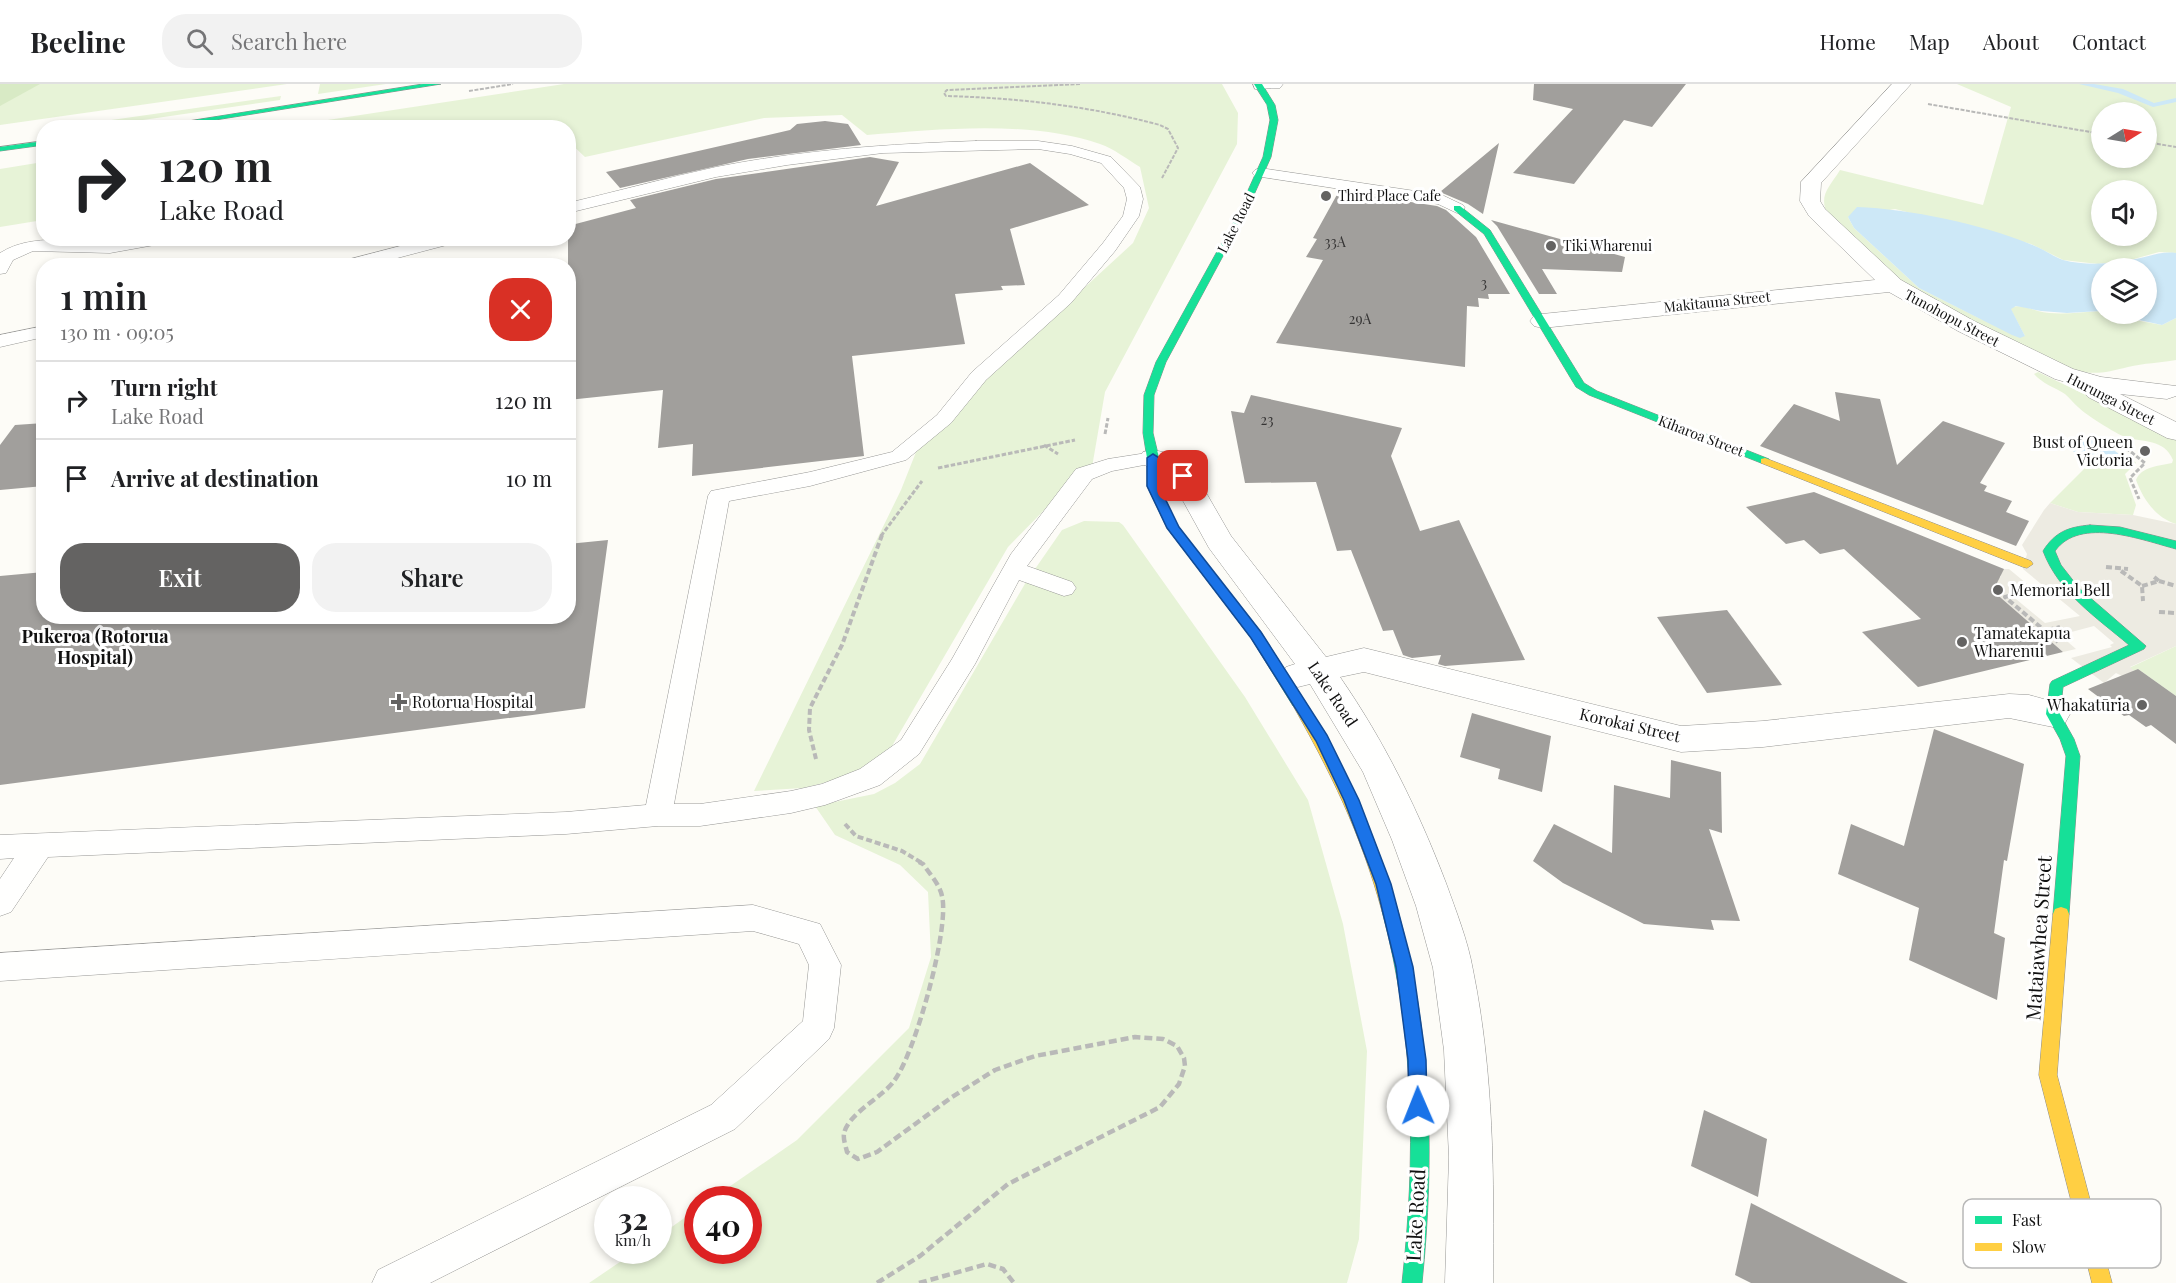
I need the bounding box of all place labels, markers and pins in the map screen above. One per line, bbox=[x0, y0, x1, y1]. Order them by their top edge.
place label: Third Place Cafe bbox=[1338, 186, 1441, 205]
marker: Third Place Cafe bbox=[1319, 189, 1333, 203]
place label: Tiki Wharenui bbox=[1563, 236, 1652, 255]
marker: Tiki Wharenui bbox=[1544, 239, 1558, 253]
place label: Bust of Queen Victoria bbox=[2032, 431, 2133, 470]
marker: Bust of Queen Victoria bbox=[2138, 444, 2152, 458]
pin bbox=[1157, 450, 1208, 501]
place label: Memorial Bell bbox=[2010, 579, 2111, 600]
marker: Memorial Bell bbox=[1991, 583, 2005, 597]
place label: Tamatekapua Wharenui bbox=[1973, 622, 2071, 661]
marker: Tamatekapua Wharenui bbox=[1955, 635, 1969, 649]
place label: Rotorua Hospital bbox=[412, 691, 534, 712]
marker: Rotorua Hospital bbox=[390, 693, 408, 711]
place label: Whakatūria bbox=[2046, 694, 2130, 715]
marker: Whakatūria bbox=[2135, 698, 2149, 712]

